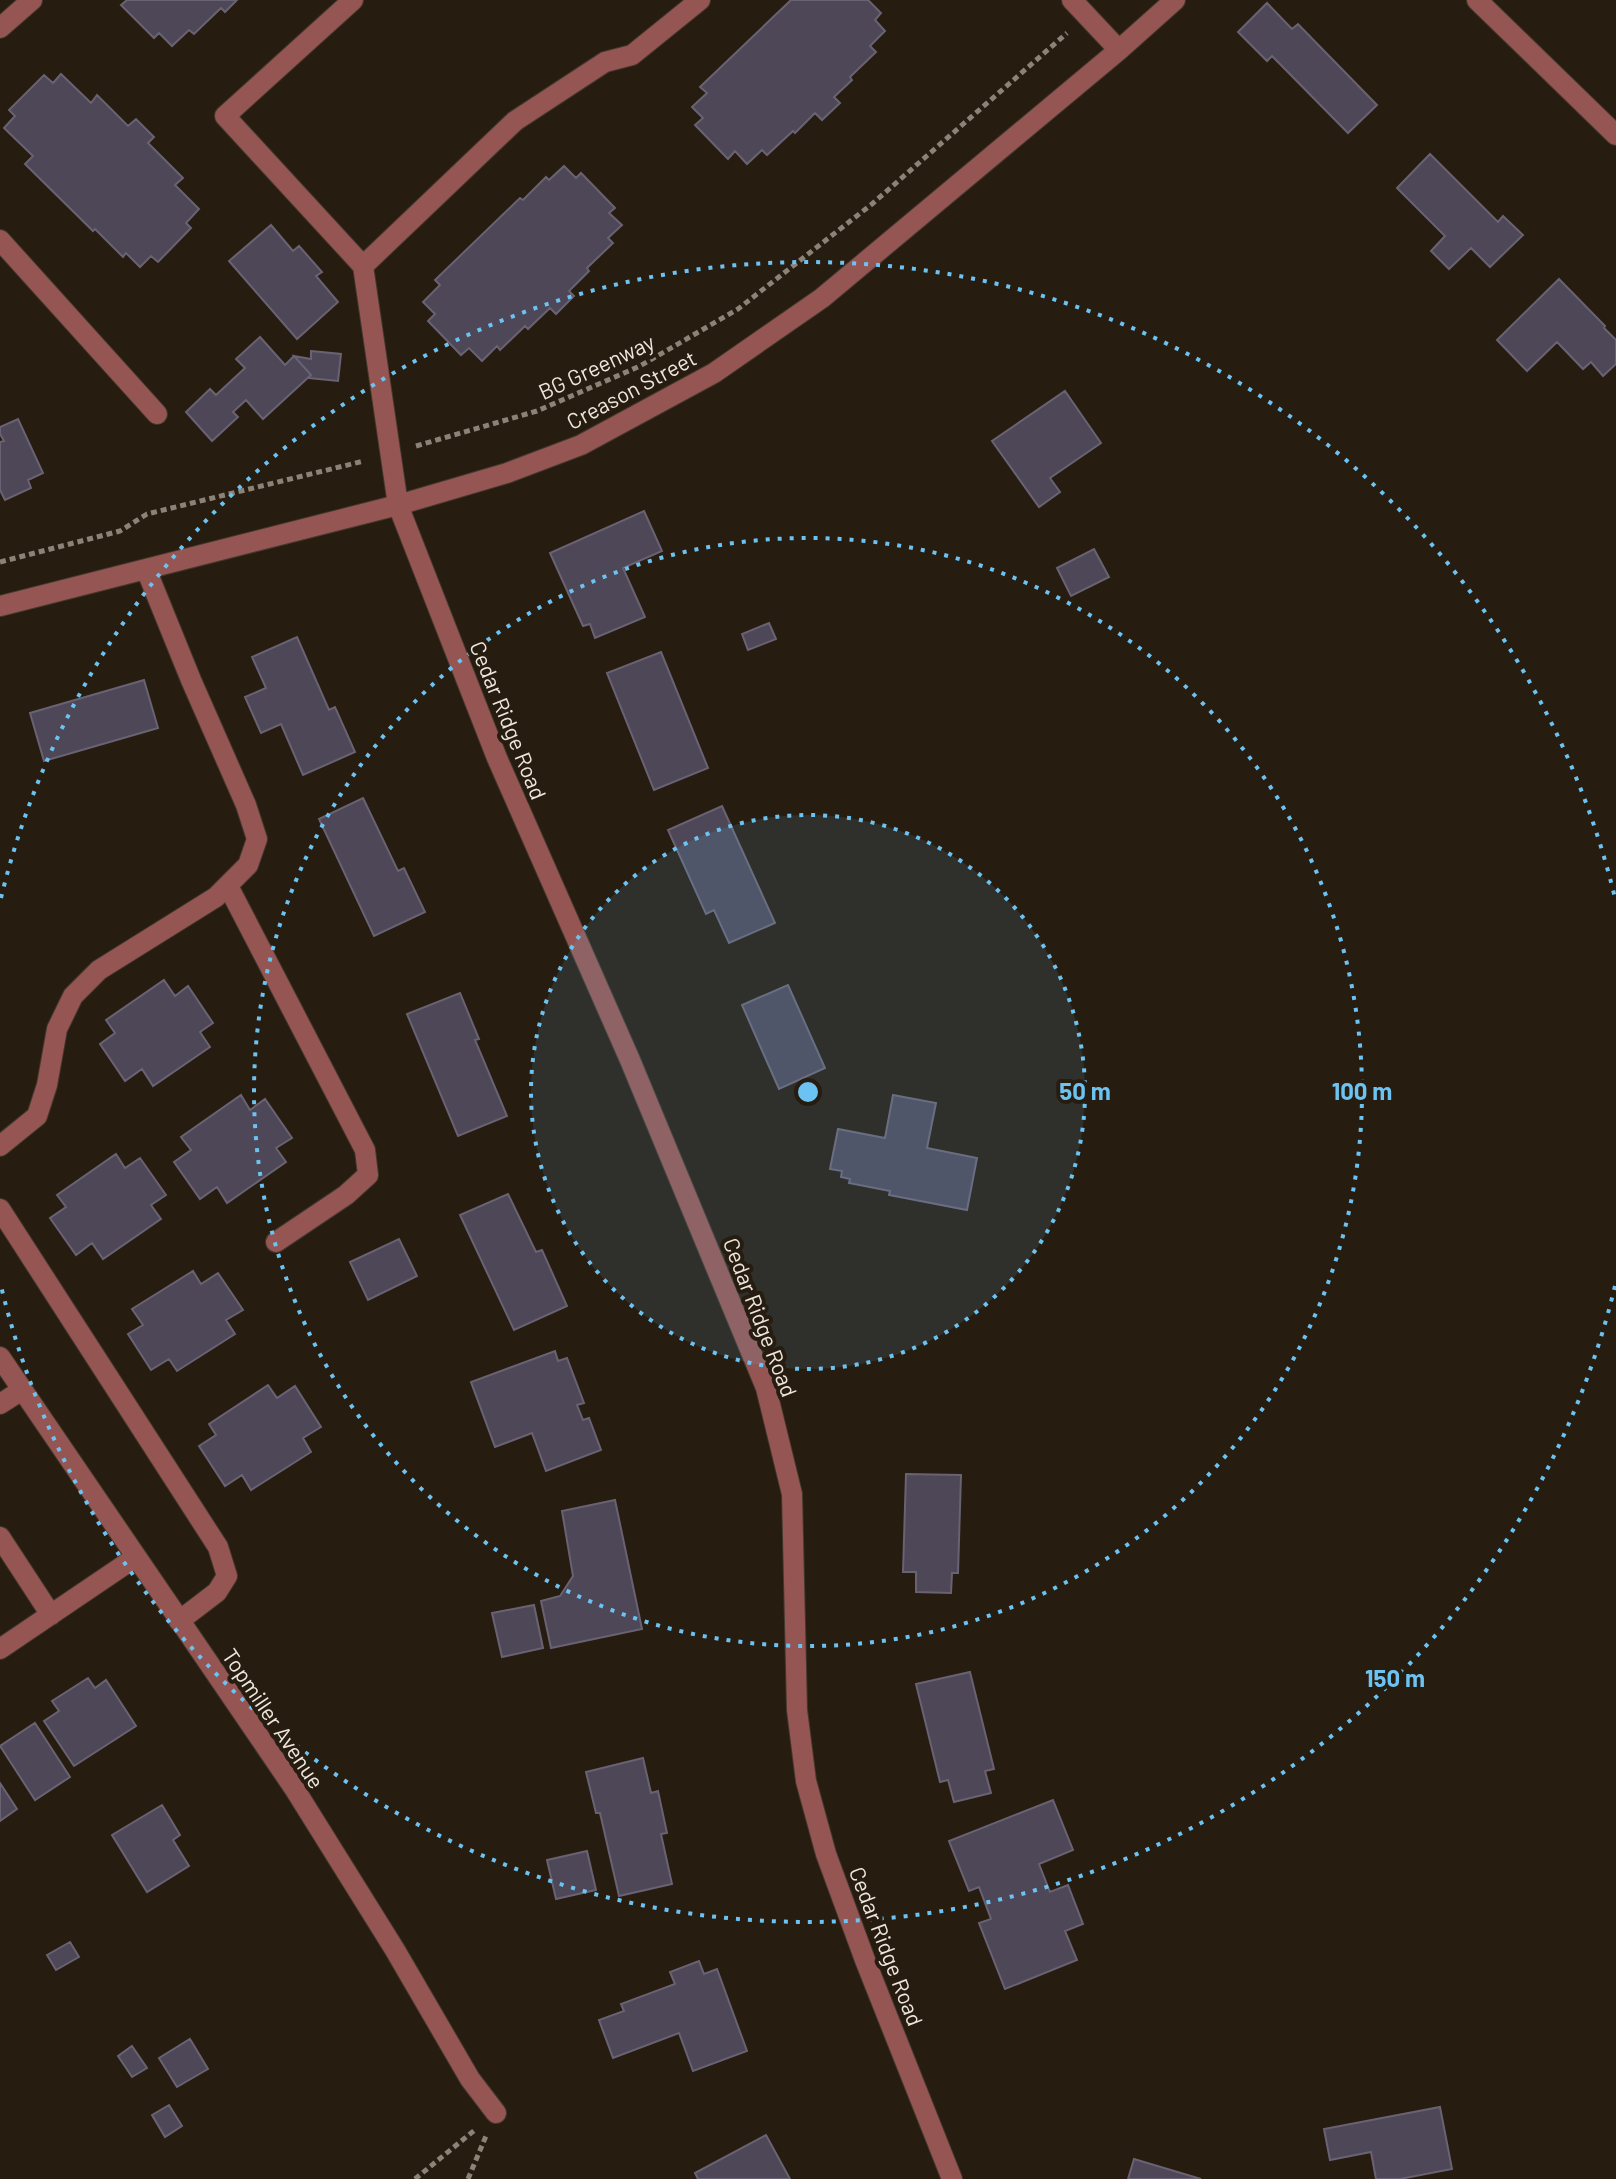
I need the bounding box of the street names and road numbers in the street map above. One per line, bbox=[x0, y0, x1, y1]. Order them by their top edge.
street label: BG Greenway bbox=[534, 328, 658, 404]
street label: Creason Street bbox=[562, 344, 700, 434]
street label: Cedar Ridge Road bbox=[465, 637, 553, 803]
street label: Cedar Ridge Road bbox=[719, 1234, 803, 1400]
street label: Topmiller Avenue bbox=[218, 1643, 330, 1793]
street label: Cedar Ridge Road bbox=[845, 1863, 929, 2029]

